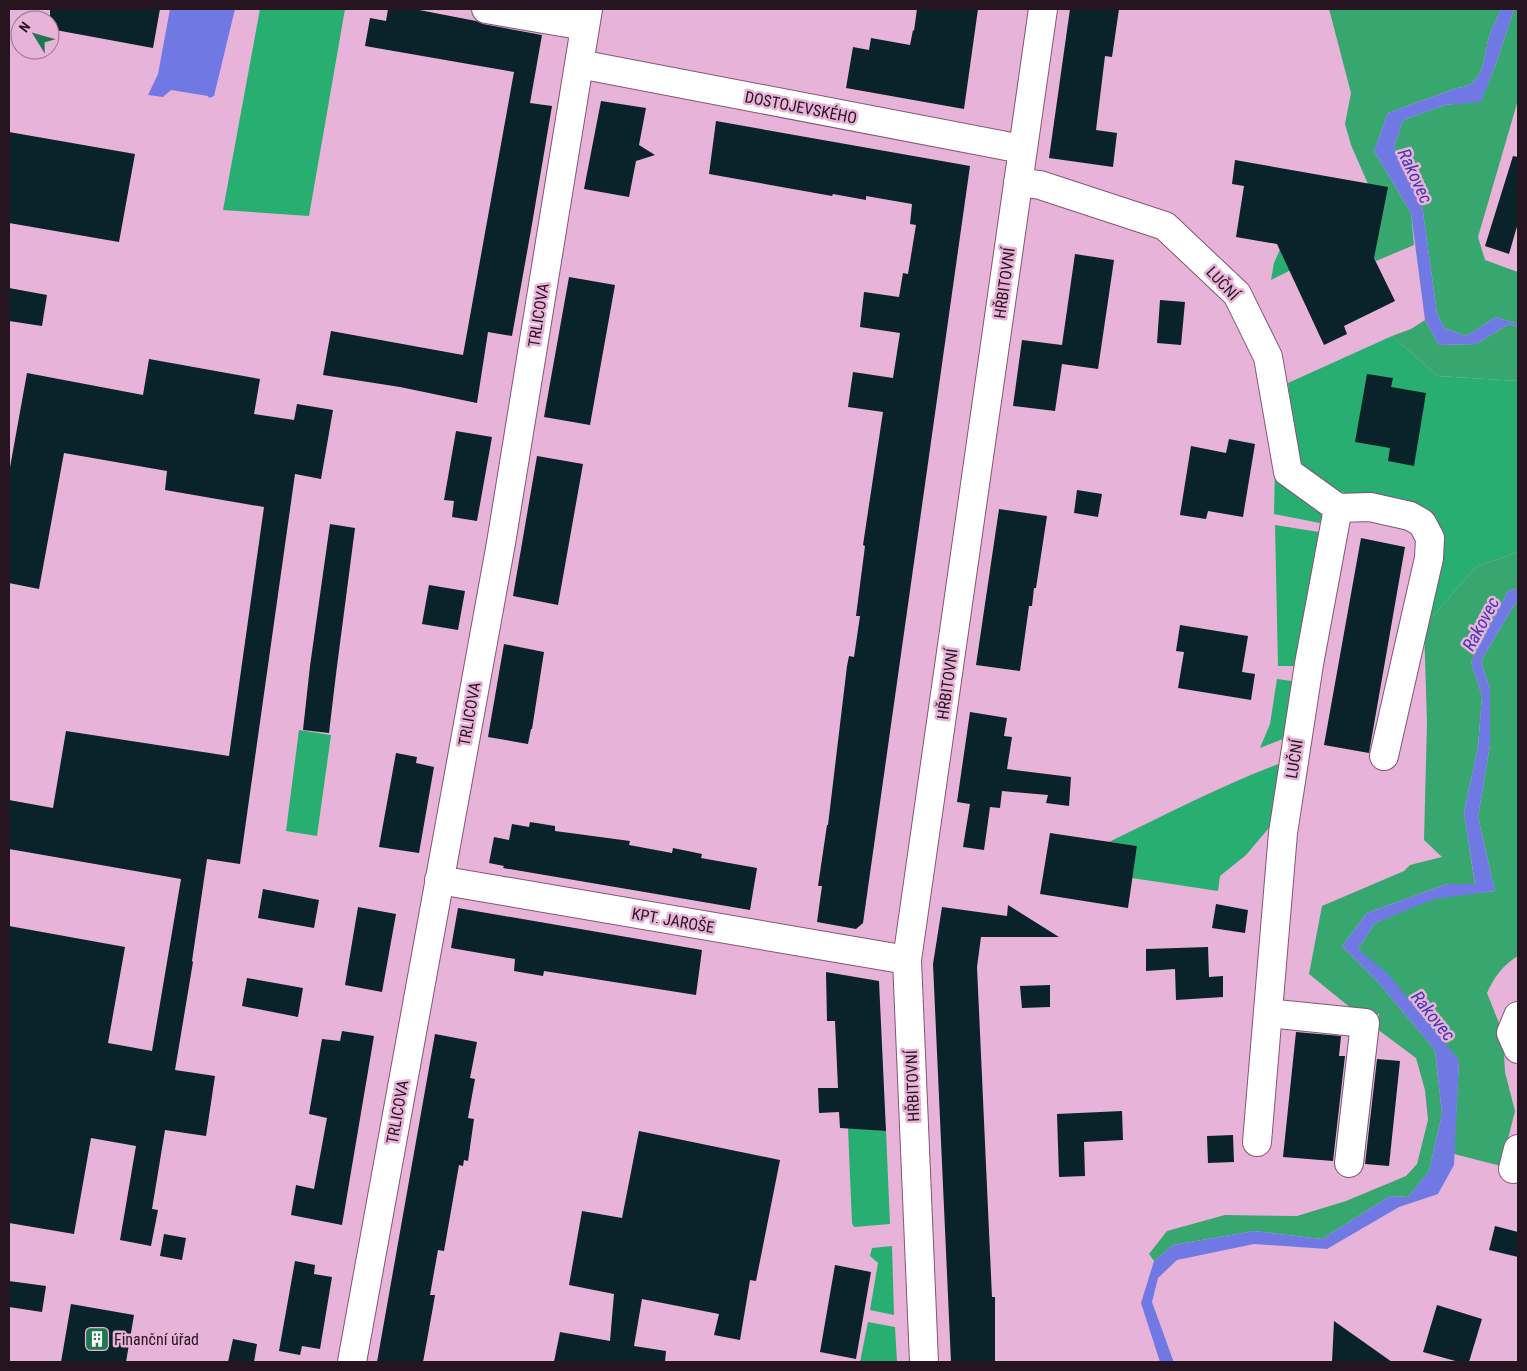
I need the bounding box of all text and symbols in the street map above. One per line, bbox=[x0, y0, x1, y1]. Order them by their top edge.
north arrow bbox=[10, 10, 60, 60]
text: N bbox=[16, 19, 34, 35]
street label: DOSTOJEVSKÉHO bbox=[743, 87, 859, 128]
water label: Rakovec bbox=[1394, 145, 1437, 206]
street label: HŘBITOVNÍ bbox=[990, 245, 1019, 320]
street label: LUČNÍ bbox=[1202, 262, 1244, 305]
street label: TRLICOVA bbox=[524, 282, 553, 348]
water label: Rakovec bbox=[1458, 593, 1503, 654]
street label: HŘBITOVNÍ bbox=[933, 646, 962, 721]
street label: TRLICOVA bbox=[455, 681, 484, 748]
street label: LUČNÍ bbox=[1281, 737, 1307, 780]
street label: KPT. JAROŠE bbox=[630, 904, 716, 937]
water label: Rakovec bbox=[1407, 987, 1460, 1045]
street label: HŘBITOVNÍ bbox=[902, 1049, 923, 1122]
street label: TRLICOVA bbox=[383, 1079, 412, 1146]
building icon: Finanční úřad bbox=[84, 1326, 110, 1352]
place label: Finanční úřad bbox=[114, 1330, 199, 1349]

